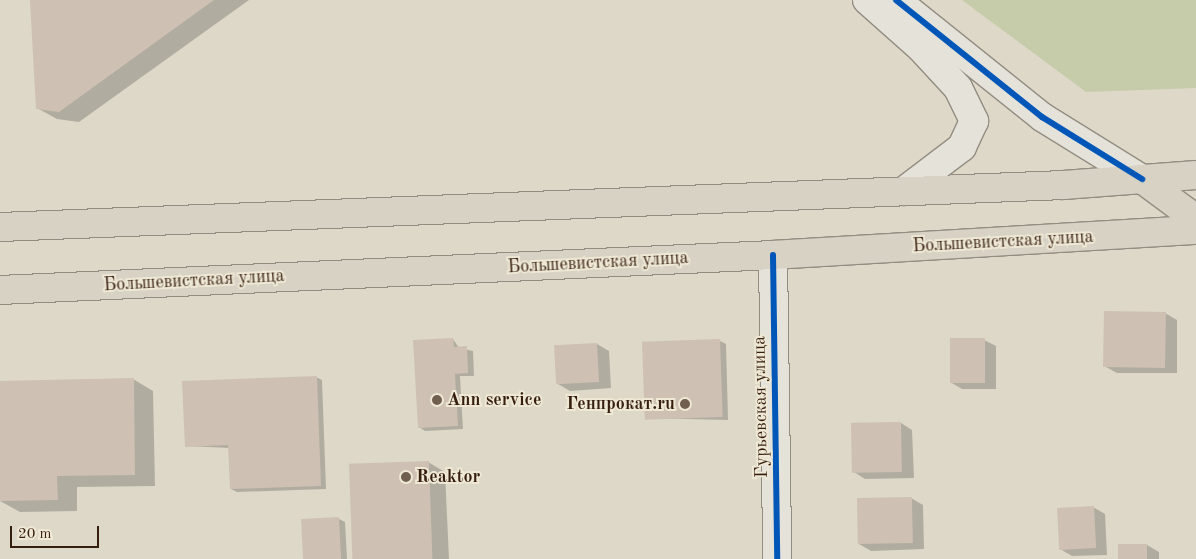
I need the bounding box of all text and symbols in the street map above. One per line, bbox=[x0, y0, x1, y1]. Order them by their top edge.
street label: Большевистская улица bbox=[912, 226, 1094, 258]
street label: Большевистская улица bbox=[507, 247, 689, 279]
street label: Большевистская улица bbox=[103, 265, 285, 297]
street label: Гурьевская улица bbox=[749, 336, 773, 478]
place label: Ann service bbox=[447, 389, 541, 411]
place label: Генпрокат.ru bbox=[566, 393, 675, 415]
marker: Ann service bbox=[431, 394, 443, 406]
marker: Генпрокат.ru bbox=[679, 398, 691, 410]
place label: Reaktor bbox=[416, 466, 480, 488]
marker: Reaktor bbox=[400, 471, 412, 483]
scale bar bbox=[12, 516, 101, 548]
text: 20 m bbox=[18, 527, 52, 542]

